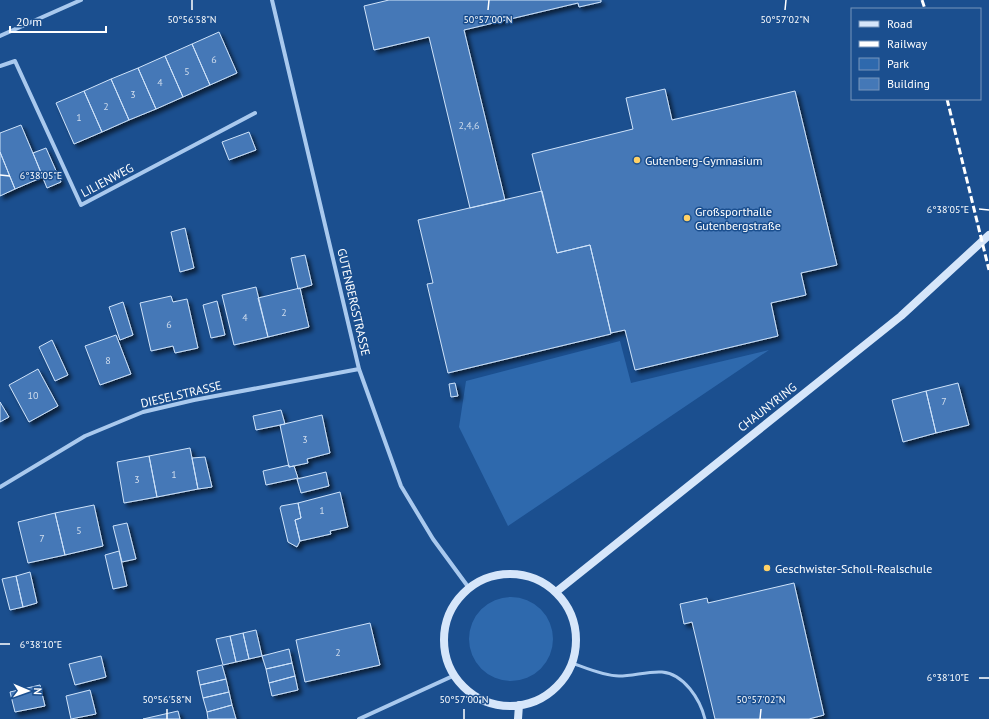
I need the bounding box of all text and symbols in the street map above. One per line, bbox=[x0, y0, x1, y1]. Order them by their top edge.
scale bar bbox=[10, 8, 106, 34]
legend bbox=[851, 8, 981, 100]
text: 50°56'58"N bbox=[167, 13, 217, 26]
text: 50°57'00"N bbox=[463, 13, 513, 26]
text: 50°57'02"N bbox=[760, 13, 810, 26]
text: 20 m bbox=[16, 14, 42, 29]
text: Road bbox=[887, 16, 912, 31]
text: Railway bbox=[887, 36, 927, 51]
house number: 6 bbox=[211, 53, 217, 66]
text: Park bbox=[887, 56, 909, 71]
house number: 5 bbox=[184, 65, 190, 78]
house number: 4 bbox=[157, 76, 163, 89]
text: Building bbox=[887, 76, 930, 91]
house number: 3 bbox=[130, 88, 136, 101]
house number: 2 bbox=[103, 100, 109, 113]
house number: 1 bbox=[76, 111, 82, 124]
house number: 2,4,6 bbox=[459, 119, 479, 132]
place label: Gutenberg-Gymnasium bbox=[645, 153, 763, 168]
marker: Gutenberg-Gymnasium bbox=[632, 155, 642, 165]
street label: LILIENWEG bbox=[78, 160, 136, 200]
text: 6°38'05"E bbox=[20, 169, 62, 182]
text: 6°38'05"E bbox=[927, 203, 969, 216]
place label: Großsporthalle Gutenbergstraße bbox=[695, 204, 781, 233]
marker: Großsporthalle Gutenbergstraße bbox=[682, 213, 692, 223]
street label: GUTENBERGSTRASSE bbox=[334, 247, 374, 357]
house number: 2 bbox=[281, 306, 287, 319]
house number: 4 bbox=[242, 311, 248, 324]
house number: 6 bbox=[166, 318, 172, 331]
house number: 8 bbox=[105, 354, 111, 367]
street label: DIESELSTRASSE bbox=[139, 377, 223, 411]
street label: CHAUNYRING bbox=[735, 379, 799, 435]
house number: 10 bbox=[28, 389, 39, 402]
house number: 7 bbox=[941, 395, 947, 408]
house number: 3 bbox=[302, 433, 308, 446]
house number: 1 bbox=[171, 468, 177, 481]
house number: 3 bbox=[134, 473, 140, 486]
house number: 1 bbox=[319, 504, 325, 517]
house number: 5 bbox=[76, 524, 82, 537]
house number: 7 bbox=[39, 532, 45, 545]
place label: Geschwister-Scholl-Realschule bbox=[775, 561, 932, 576]
marker: Geschwister-Scholl-Realschule bbox=[762, 563, 772, 573]
text: 6°38'10"E bbox=[20, 638, 62, 651]
house number: 2 bbox=[335, 646, 341, 659]
north arrow bbox=[8, 671, 48, 711]
text: 6°38'10"E bbox=[927, 671, 969, 684]
text: N bbox=[31, 687, 45, 695]
text: 50°56'58"N bbox=[142, 693, 192, 706]
text: 50°57'00"N bbox=[439, 693, 489, 706]
text: 50°57'02"N bbox=[736, 693, 786, 706]

